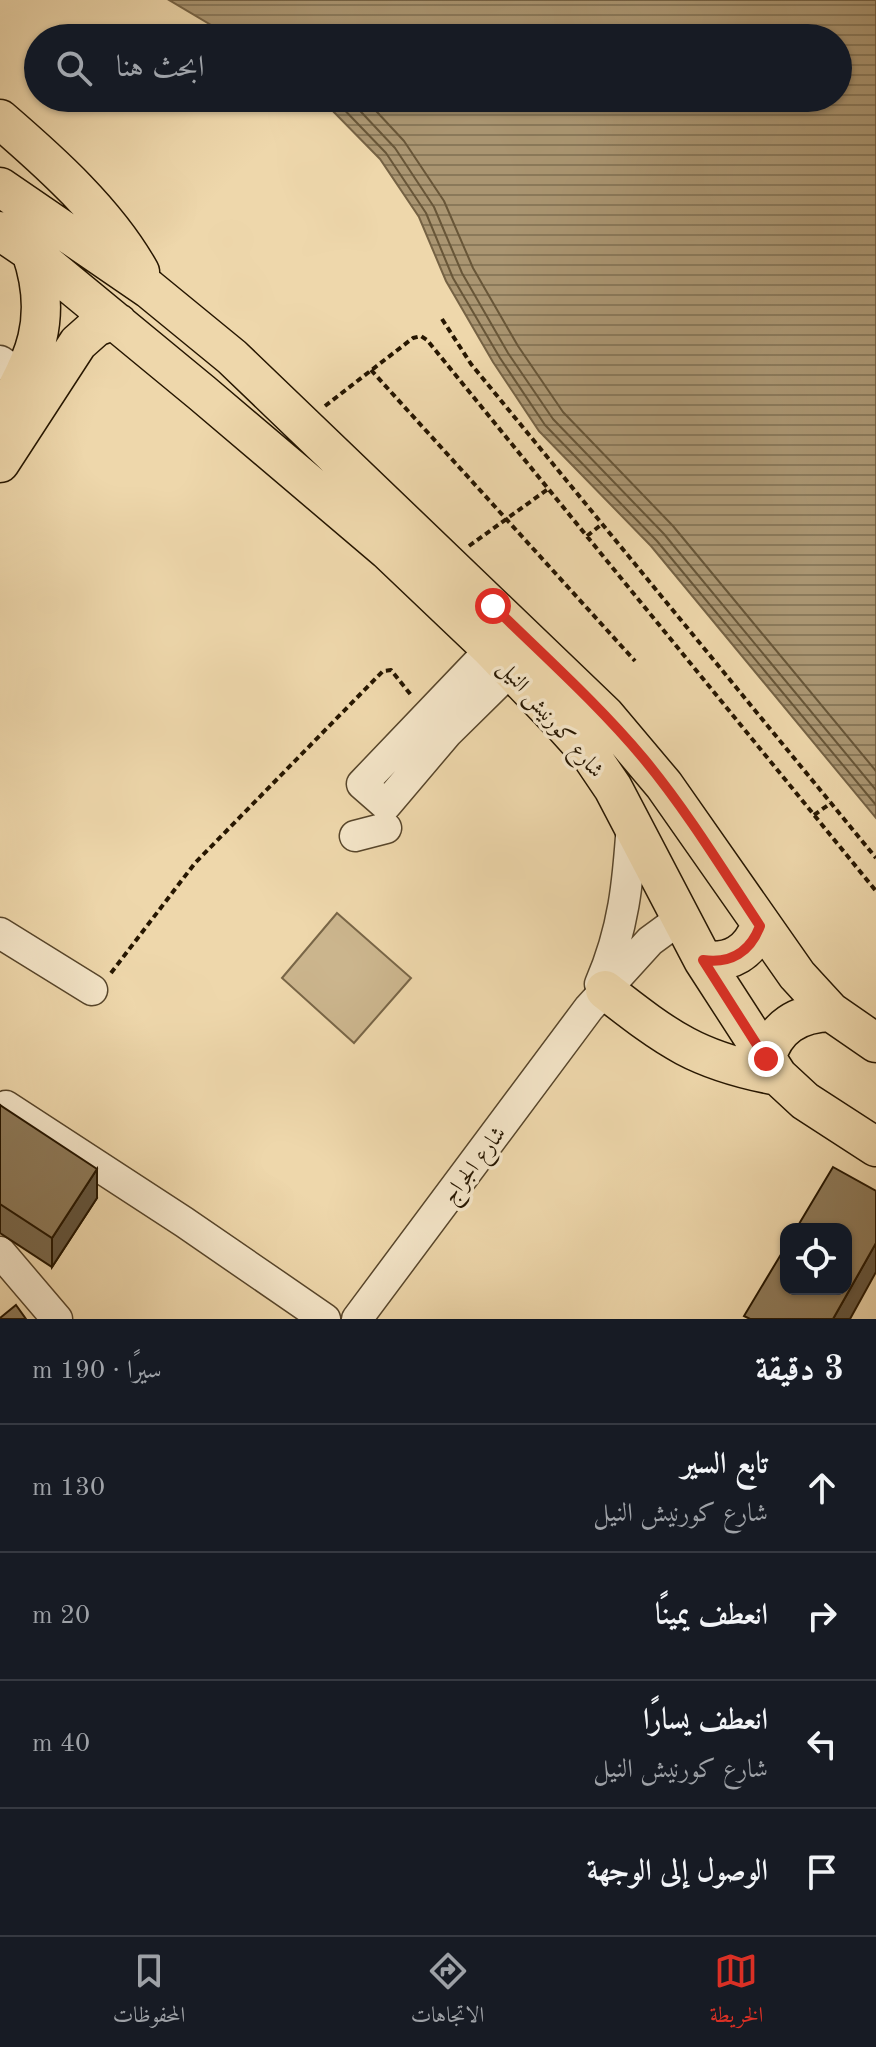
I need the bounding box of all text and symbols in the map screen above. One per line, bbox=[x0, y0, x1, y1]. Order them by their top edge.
search box bbox=[24, 24, 852, 112]
icon: search bbox=[52, 46, 96, 90]
text: ابحث هنا bbox=[116, 53, 204, 83]
route start bbox=[475, 588, 511, 624]
street label: شارع كورنيش النيل bbox=[489, 656, 607, 786]
route end bbox=[748, 1041, 784, 1077]
street label: شارع الجراج bbox=[439, 1123, 516, 1212]
map controls bbox=[780, 1223, 852, 1295]
button: locate bbox=[780, 1223, 852, 1295]
text: 3 دقيقة bbox=[755, 1353, 844, 1387]
text: سيرًا · 190 m bbox=[32, 1358, 162, 1384]
text: تابع السير bbox=[681, 1450, 768, 1480]
icon: ahead bbox=[800, 1466, 844, 1510]
text: 130 m bbox=[32, 1475, 105, 1501]
text: شارع كورنيش النيل bbox=[593, 1501, 768, 1527]
icon: right bbox=[800, 1594, 844, 1638]
text: انعطف يمينًا bbox=[655, 1601, 768, 1631]
text: 20 m bbox=[32, 1603, 90, 1629]
text: انعطف يسارًا bbox=[643, 1706, 768, 1736]
icon: left bbox=[800, 1722, 844, 1766]
text: 40 m bbox=[32, 1731, 90, 1757]
text: شارع كورنيش النيل bbox=[593, 1757, 768, 1783]
icon: arrive bbox=[800, 1850, 844, 1894]
text: الوصول إلى الوجهة bbox=[587, 1857, 768, 1887]
tab: المحفوظات bbox=[113, 1949, 185, 2036]
tab: الاتجاهات bbox=[411, 1949, 484, 2036]
tab: الخريطة bbox=[710, 1949, 763, 2036]

